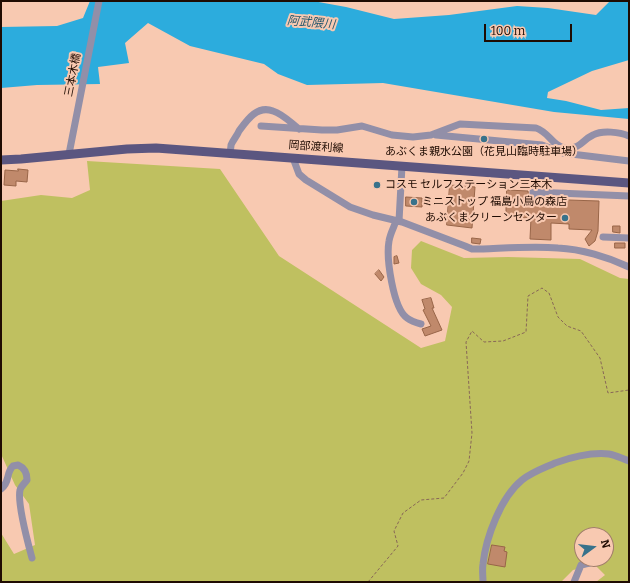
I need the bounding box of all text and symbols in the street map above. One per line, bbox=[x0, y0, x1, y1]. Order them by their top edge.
water label: 阿武隈川 bbox=[286, 14, 336, 32]
scale bar bbox=[486, 16, 574, 42]
text: 100 m bbox=[491, 24, 525, 38]
street label: 三本木橋 bbox=[62, 52, 84, 98]
marker: あぶくま親水公園（花見山臨時駐車場） bbox=[479, 134, 489, 144]
street label: 岡部渡利線 bbox=[288, 138, 344, 156]
place label: あぶくま親水公園（花見山臨時駐車場） bbox=[385, 145, 583, 159]
place label: コスモ セルフステーション三本木 bbox=[385, 178, 552, 192]
marker: コスモ セルフステーション三本木 bbox=[372, 180, 382, 190]
place label: ミニストップ 福島小鳥の森店 bbox=[422, 195, 567, 209]
marker: ミニストップ 福島小鳥の森店 bbox=[409, 197, 419, 207]
place label: あぶくまクリーンセンター bbox=[425, 211, 557, 225]
marker: あぶくまクリーンセンター bbox=[560, 213, 570, 223]
north arrow bbox=[574, 527, 614, 567]
text: N bbox=[598, 538, 612, 550]

